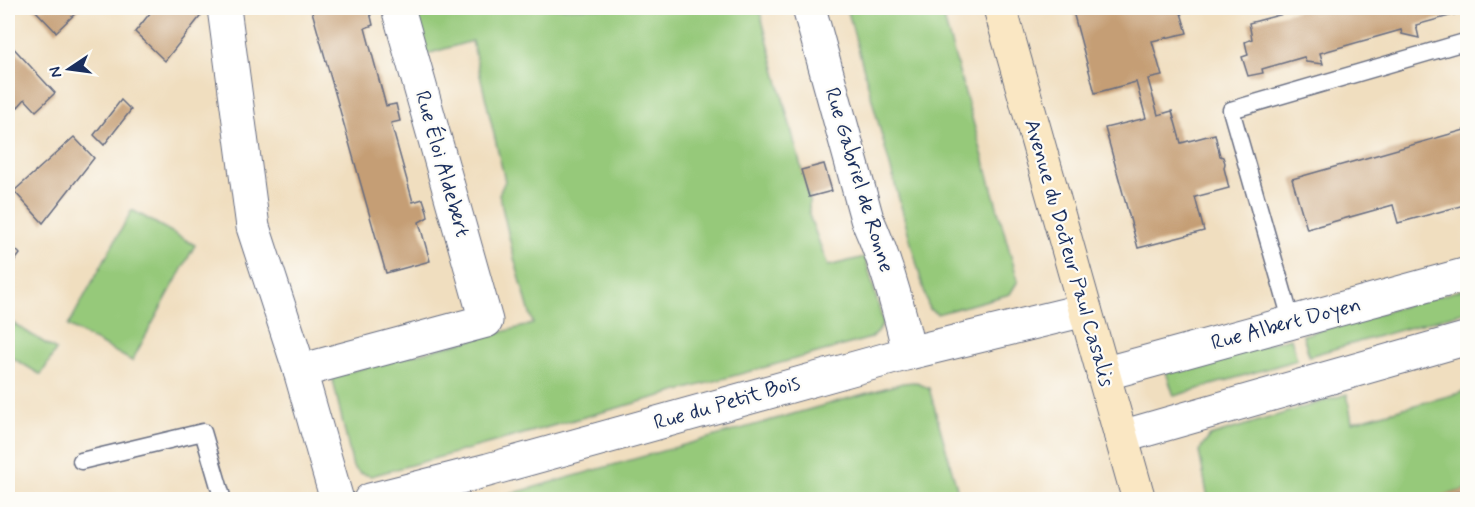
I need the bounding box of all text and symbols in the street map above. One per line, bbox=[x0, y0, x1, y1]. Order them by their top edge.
north arrow bbox=[39, 39, 99, 99]
text: N bbox=[44, 64, 67, 80]
street label: Rue Gabriel de Ronne bbox=[818, 84, 900, 276]
street label: Rue Éloi Aldebert bbox=[408, 88, 476, 241]
street label: Avenue du Docteur Paul Casalis bbox=[1017, 116, 1121, 390]
street label: Rue Albert Doyen bbox=[1208, 291, 1364, 357]
street label: Rue du Petit Bois bbox=[651, 369, 803, 437]

